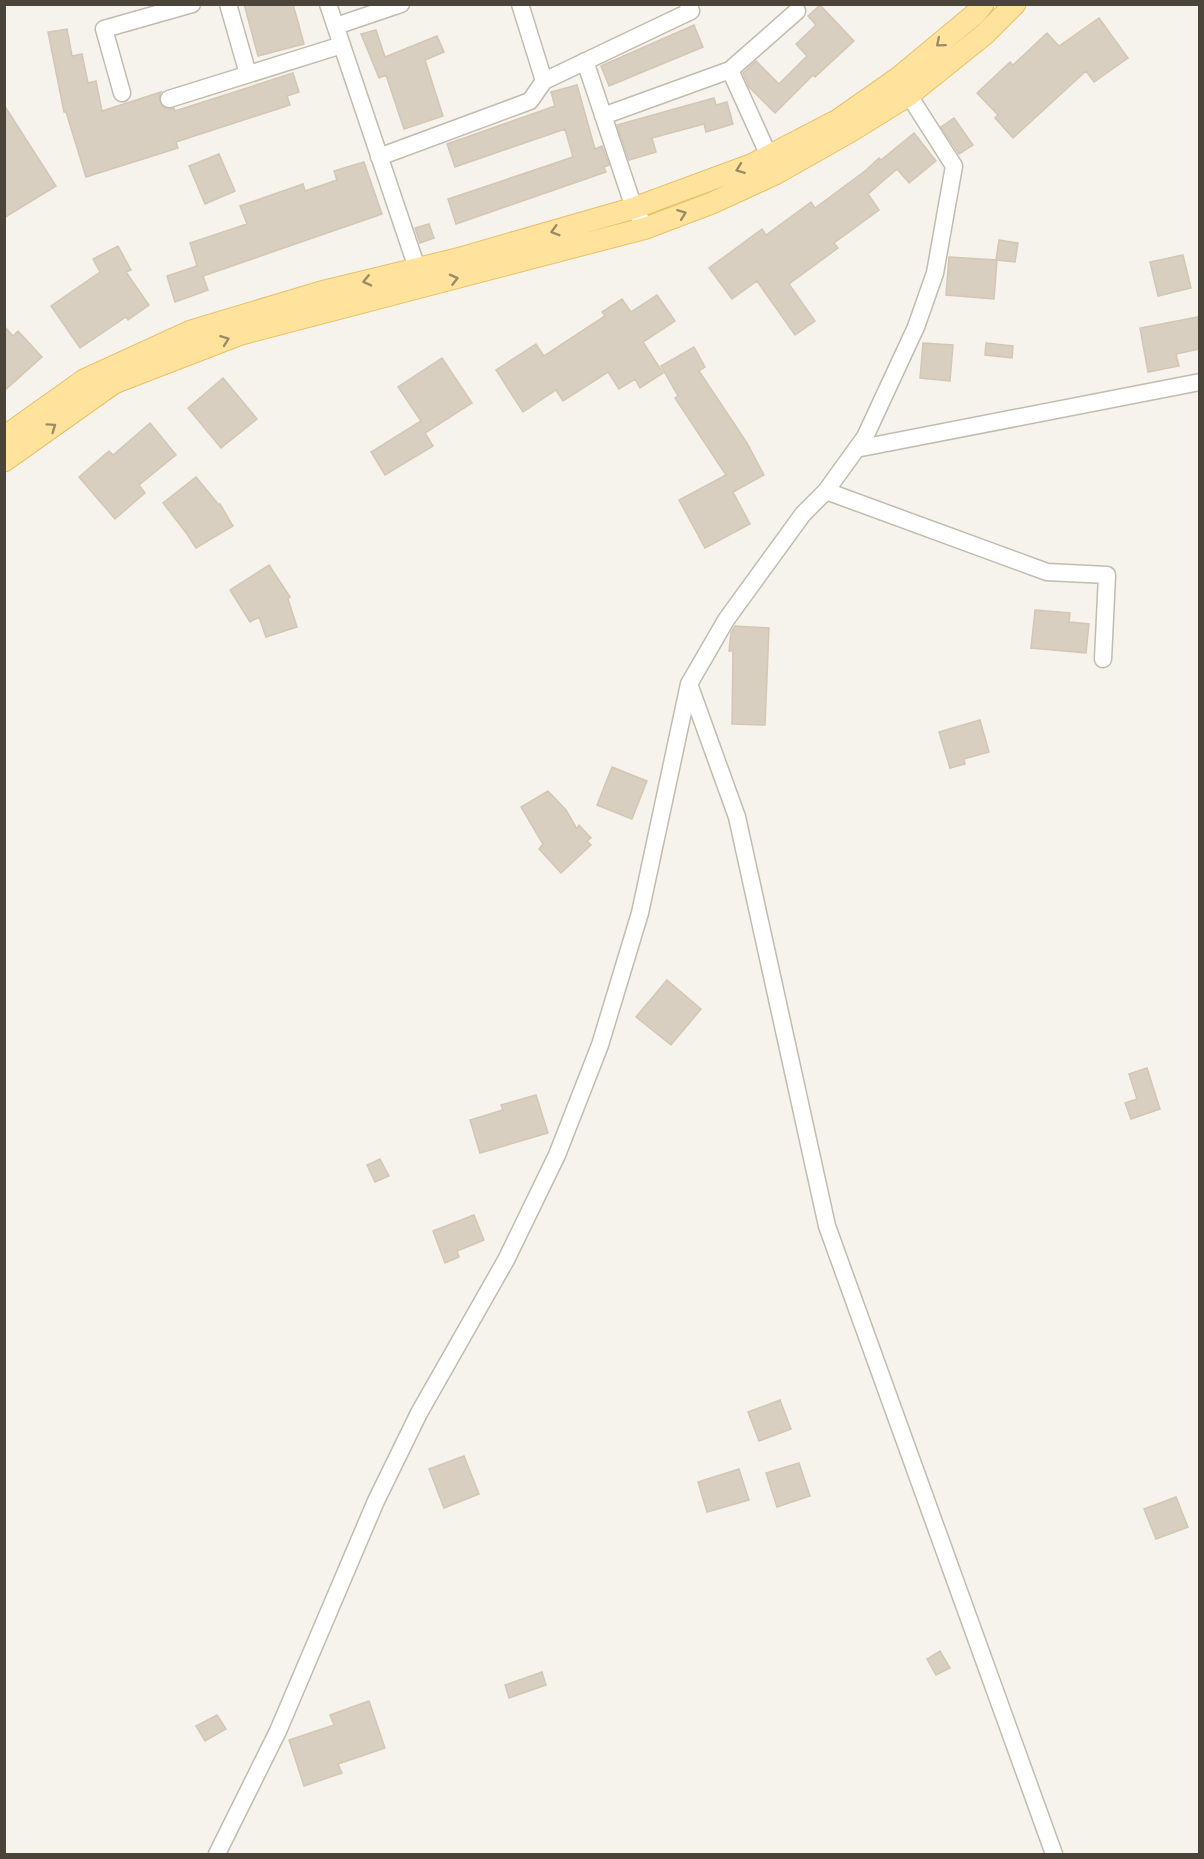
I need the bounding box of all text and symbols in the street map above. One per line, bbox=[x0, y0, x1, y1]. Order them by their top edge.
one-way arrow bbox=[935, 36, 946, 47]
one-way arrow bbox=[735, 161, 746, 174]
one-way arrow bbox=[676, 209, 687, 222]
one-way arrow bbox=[550, 223, 560, 236]
one-way arrow bbox=[362, 273, 372, 286]
one-way arrow bbox=[449, 273, 459, 286]
one-way arrow bbox=[219, 335, 230, 348]
one-way arrow bbox=[45, 423, 56, 434]

